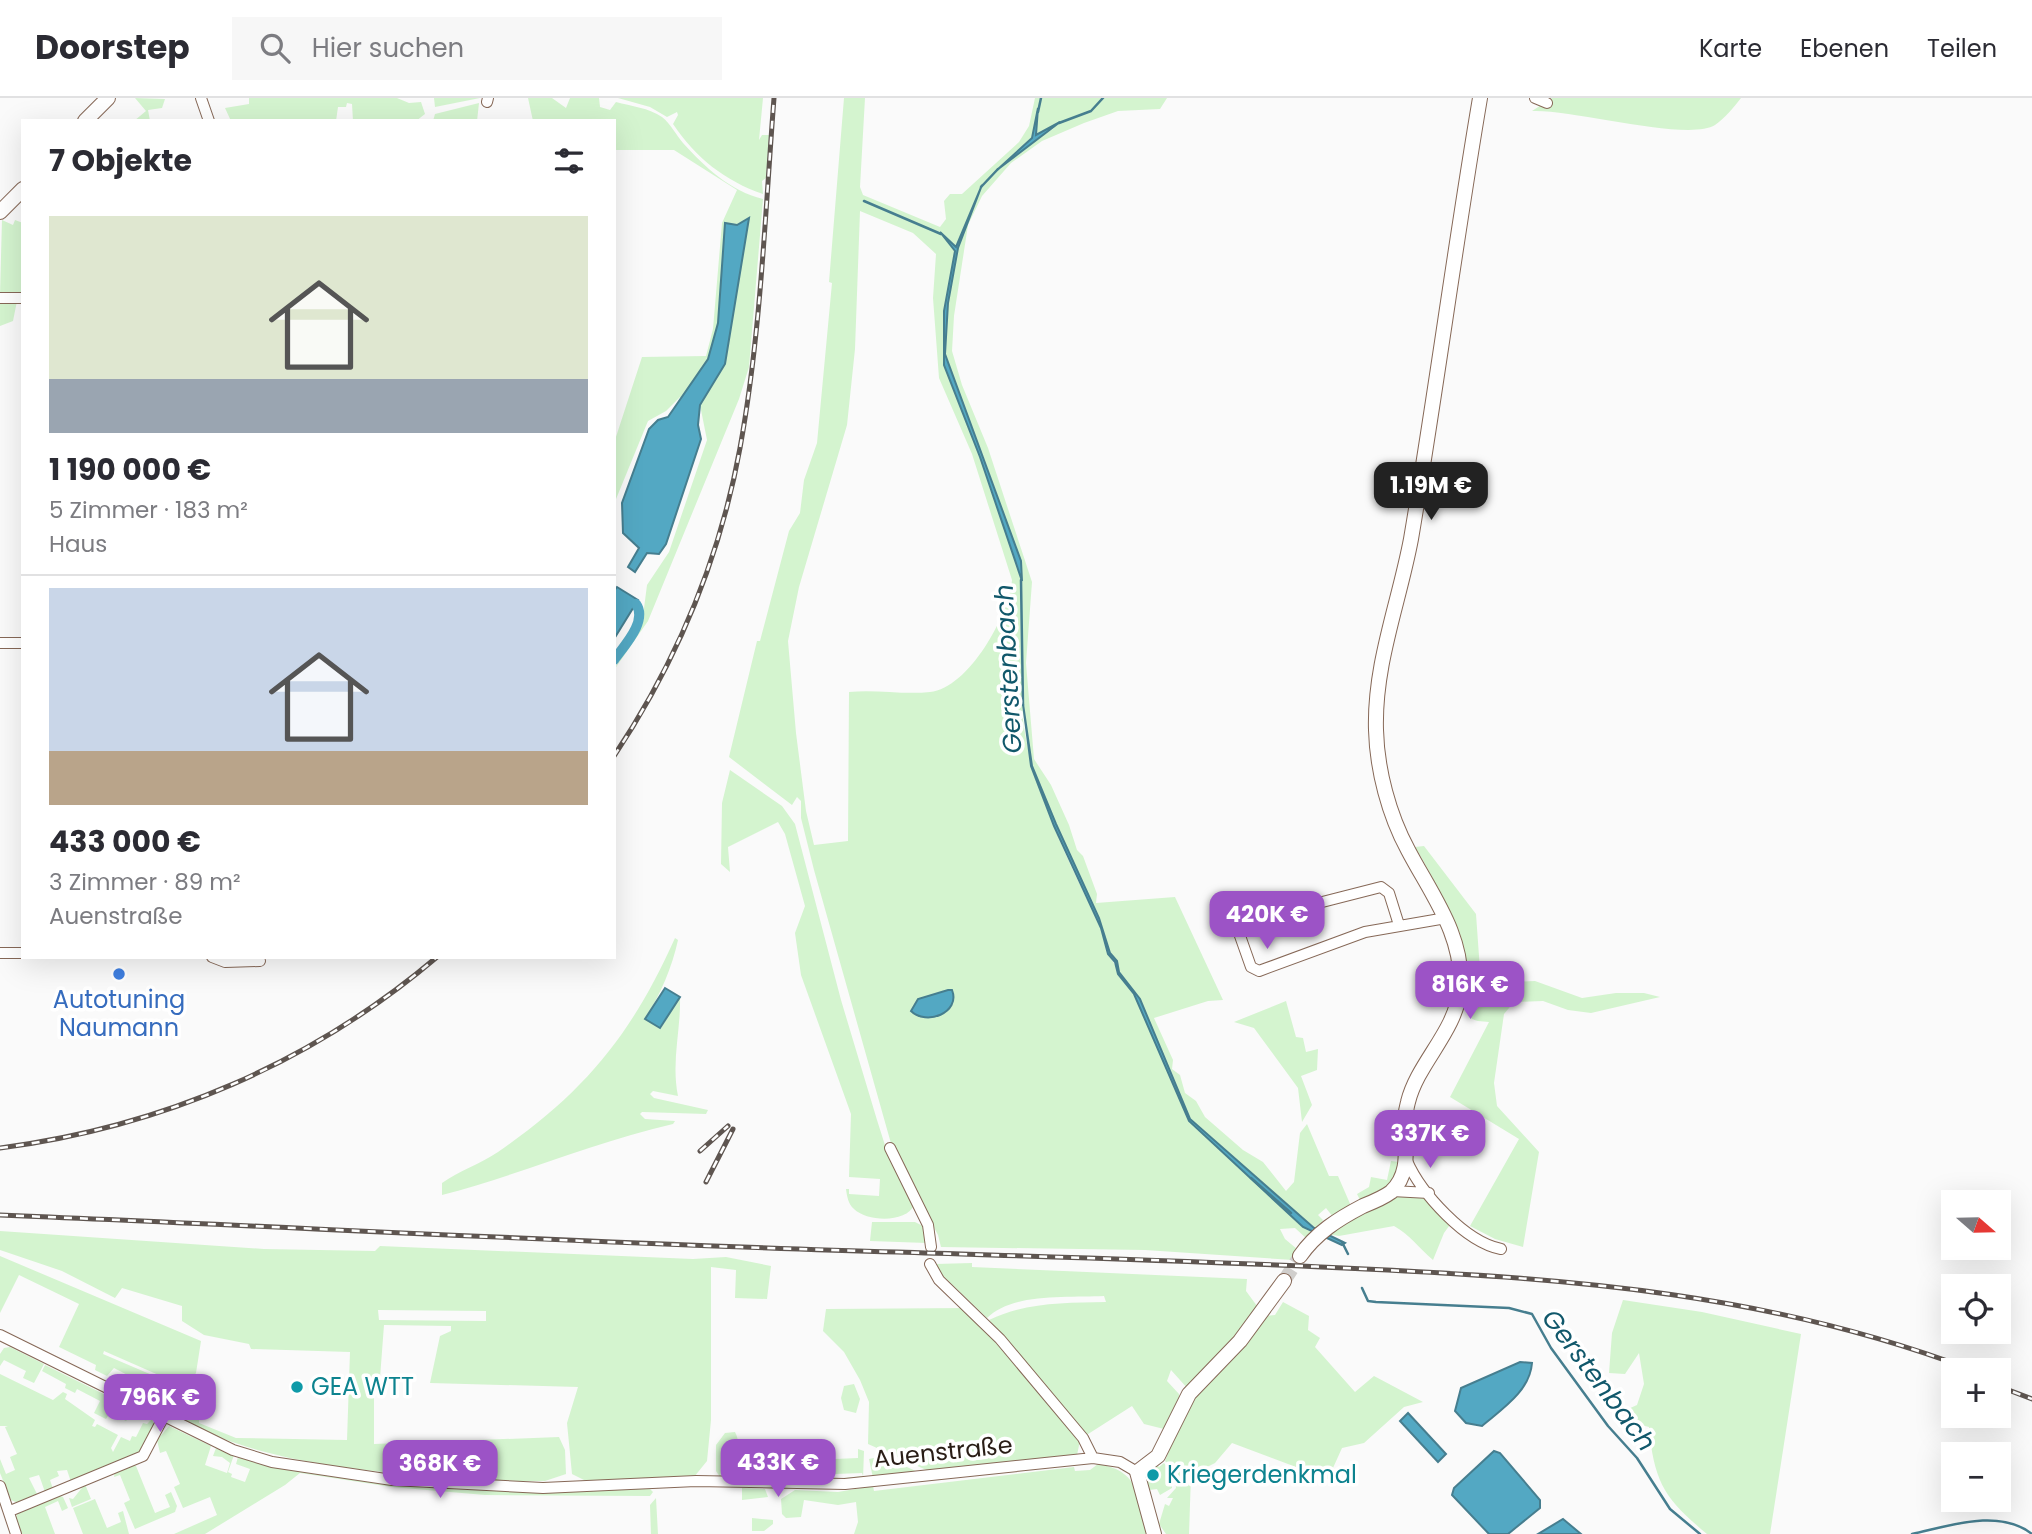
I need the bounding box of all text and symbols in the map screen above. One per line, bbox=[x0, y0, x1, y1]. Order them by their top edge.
search box bbox=[232, 17, 722, 80]
text: Doorstep bbox=[35, 24, 190, 71]
icon: search bbox=[256, 29, 294, 67]
text: Hier suchen bbox=[312, 30, 464, 66]
text: Karte bbox=[1699, 32, 1762, 65]
text: Ebenen bbox=[1800, 32, 1889, 65]
text: Teilen bbox=[1927, 32, 1997, 65]
text: 7 Objekte bbox=[49, 139, 192, 182]
icon: filters bbox=[550, 142, 588, 180]
icon: home bbox=[256, 262, 382, 388]
text: 1 190 000 € bbox=[49, 448, 211, 491]
pin: 1.19M € bbox=[1366, 462, 1496, 522]
text: 1.19M € bbox=[1390, 469, 1472, 501]
text: 5 Zimmer · 183 m² bbox=[49, 494, 248, 526]
text: Haus bbox=[49, 528, 107, 560]
water label: Gerstenbach bbox=[986, 583, 1030, 755]
icon: home bbox=[256, 634, 382, 760]
text: 433 000 € bbox=[49, 820, 201, 863]
text: 3 Zimmer · 89 m² bbox=[49, 866, 241, 898]
pin: 420K € bbox=[1210, 892, 1324, 951]
text: 420K € bbox=[1226, 898, 1308, 930]
text: Auenstraße bbox=[49, 900, 183, 932]
pin: 816K € bbox=[1413, 962, 1527, 1021]
marker: Autotuning Naumann bbox=[111, 966, 127, 982]
text: 816K € bbox=[1431, 968, 1509, 1000]
place label: Autotuning Naumann bbox=[53, 983, 185, 1044]
pin: 337K € bbox=[1373, 1110, 1487, 1170]
text: 337K € bbox=[1390, 1117, 1470, 1149]
north arrow bbox=[1941, 1190, 2011, 1260]
map controls bbox=[1941, 1190, 2011, 1512]
button: locate bbox=[1941, 1274, 2011, 1344]
water label: Gerstenbach bbox=[1534, 1302, 1664, 1458]
button: + bbox=[1941, 1358, 2011, 1428]
place label: GEA WTT bbox=[311, 1370, 414, 1403]
pin: 796K € bbox=[103, 1374, 217, 1434]
marker: GEA WTT bbox=[289, 1379, 305, 1395]
text: 796K € bbox=[120, 1381, 200, 1413]
street label: Auenstraße bbox=[872, 1428, 1014, 1475]
pin: 368K € bbox=[383, 1440, 497, 1500]
pin: 433K € bbox=[721, 1440, 835, 1499]
button: − bbox=[1941, 1442, 2011, 1512]
text: 433K € bbox=[737, 1446, 819, 1478]
text: 368K € bbox=[399, 1447, 481, 1479]
place label: Kriegerdenkmal bbox=[1167, 1458, 1357, 1491]
marker: Kriegerdenkmal bbox=[1145, 1467, 1161, 1483]

